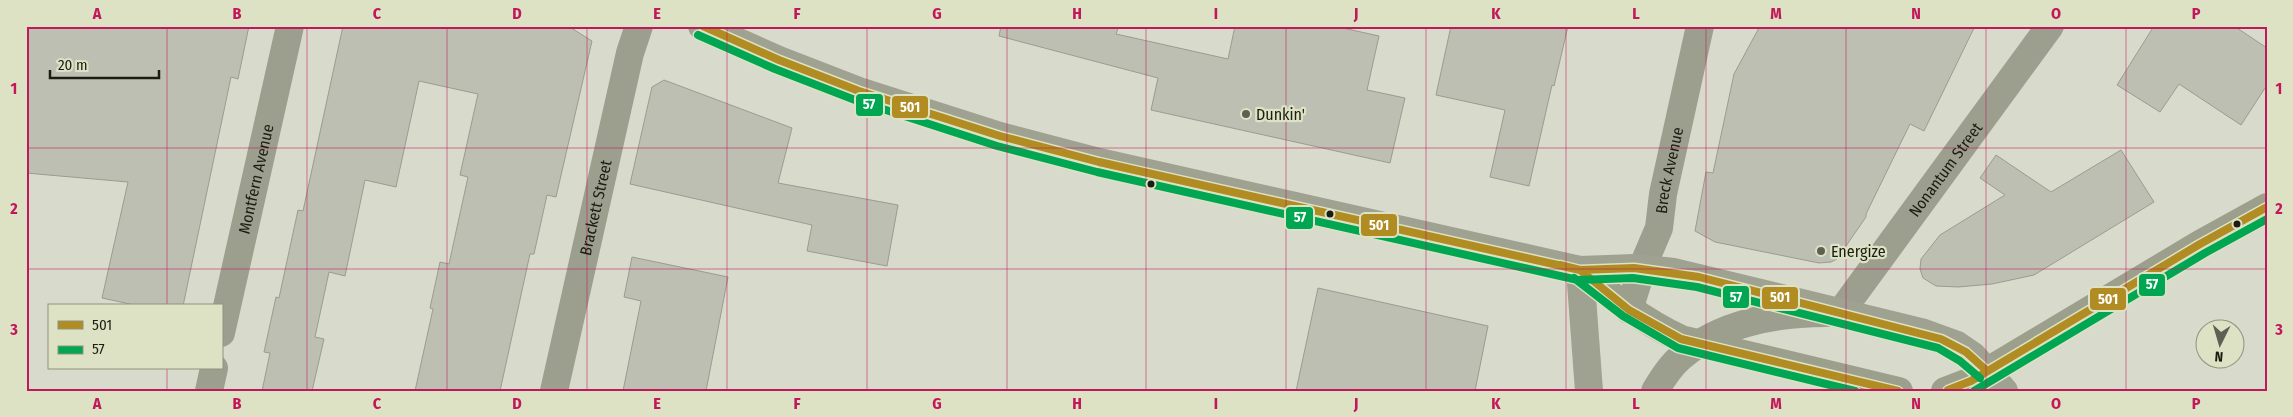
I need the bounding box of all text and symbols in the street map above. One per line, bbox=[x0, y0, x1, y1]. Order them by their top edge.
text: A bbox=[92, 4, 102, 23]
text: B bbox=[233, 4, 242, 23]
text: C bbox=[373, 4, 382, 23]
text: D bbox=[512, 4, 522, 23]
text: E bbox=[653, 4, 661, 23]
text: F bbox=[793, 4, 801, 23]
text: G bbox=[932, 4, 942, 23]
text: H bbox=[1072, 4, 1082, 23]
text: I bbox=[1214, 4, 1218, 23]
text: J bbox=[1353, 4, 1358, 23]
text: K bbox=[1491, 4, 1501, 23]
text: L bbox=[1632, 4, 1640, 23]
text: M bbox=[1770, 4, 1782, 23]
text: N bbox=[1911, 4, 1921, 23]
text: O bbox=[2051, 4, 2061, 23]
text: P bbox=[2192, 4, 2201, 23]
scale bar bbox=[50, 48, 159, 80]
text: 20 m bbox=[58, 56, 88, 74]
text: 1 bbox=[11, 79, 17, 98]
text: 1 bbox=[2276, 79, 2282, 98]
line badge: 57 bbox=[855, 93, 884, 117]
line badge: 501 bbox=[891, 95, 929, 119]
text: 57 bbox=[863, 96, 875, 113]
text: 501 bbox=[900, 99, 920, 116]
place label: Dunkin' bbox=[1256, 105, 1305, 124]
marker: Dunkin' bbox=[1240, 108, 1252, 120]
street label: Nonantum Street bbox=[1905, 118, 1987, 220]
street label: Montfern Avenue bbox=[235, 122, 278, 236]
street label: Breck Avenue bbox=[1652, 125, 1687, 215]
street label: Brackett Street bbox=[576, 157, 616, 257]
unlabelled marker bbox=[1146, 179, 1156, 189]
text: 2 bbox=[9, 199, 18, 218]
text: 2 bbox=[2274, 199, 2283, 218]
line badge: 57 bbox=[1285, 206, 1314, 230]
text: 57 bbox=[1294, 209, 1306, 226]
unlabelled marker bbox=[1325, 209, 1335, 219]
line badge: 501 bbox=[1360, 213, 1398, 237]
text: 501 bbox=[1369, 217, 1389, 234]
unlabelled marker bbox=[2232, 219, 2242, 229]
place label: Energize bbox=[1831, 242, 1886, 261]
marker: Energize bbox=[1815, 245, 1827, 257]
line badge: 57 bbox=[2138, 273, 2166, 297]
text: 57 bbox=[2146, 276, 2158, 293]
line badge: 57 bbox=[1722, 285, 1750, 309]
line badge: 501 bbox=[1761, 286, 1799, 310]
line badge: 501 bbox=[2089, 287, 2127, 311]
text: 57 bbox=[1730, 289, 1742, 306]
text: 501 bbox=[1770, 289, 1790, 306]
text: 501 bbox=[2098, 291, 2118, 308]
legend bbox=[48, 304, 222, 370]
text: 501 bbox=[92, 316, 112, 334]
text: 3 bbox=[9, 320, 18, 339]
north arrow bbox=[2196, 320, 2246, 370]
text: 3 bbox=[2274, 320, 2283, 339]
text: 57 bbox=[92, 340, 105, 358]
text: N bbox=[2214, 348, 2224, 365]
text: A bbox=[92, 394, 102, 413]
text: B bbox=[233, 394, 242, 413]
text: C bbox=[373, 394, 382, 413]
text: D bbox=[512, 394, 522, 413]
text: E bbox=[653, 394, 661, 413]
text: F bbox=[793, 394, 801, 413]
text: G bbox=[932, 394, 942, 413]
text: H bbox=[1072, 394, 1082, 413]
text: I bbox=[1214, 394, 1218, 413]
text: J bbox=[1353, 394, 1358, 413]
text: K bbox=[1491, 394, 1501, 413]
text: L bbox=[1632, 394, 1640, 413]
text: M bbox=[1770, 394, 1782, 413]
text: N bbox=[1911, 394, 1921, 413]
text: O bbox=[2051, 394, 2061, 413]
text: P bbox=[2192, 394, 2201, 413]

